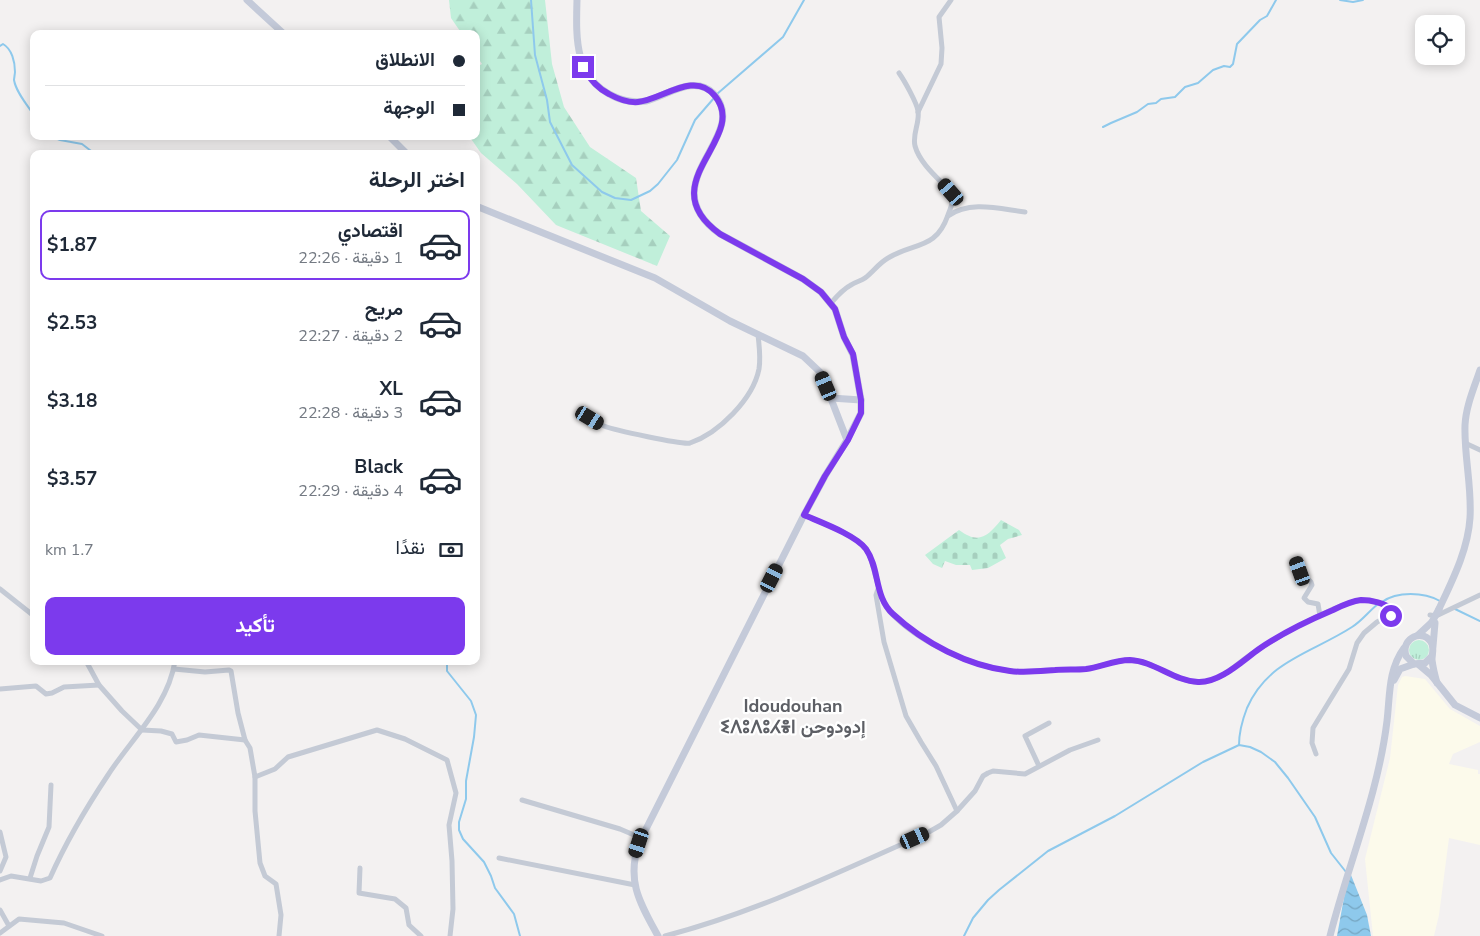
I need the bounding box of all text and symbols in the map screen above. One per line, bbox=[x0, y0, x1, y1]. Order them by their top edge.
map controls bbox=[1415, 15, 1465, 65]
button: locate bbox=[1415, 15, 1465, 65]
text: الانطلاق bbox=[375, 47, 435, 73]
route end bbox=[572, 56, 594, 78]
text: الوجهة bbox=[383, 95, 435, 121]
text: اختر الرحلة bbox=[369, 165, 465, 195]
car bbox=[935, 176, 966, 208]
text: اقتصادي bbox=[338, 218, 403, 244]
icon: car bbox=[418, 223, 463, 268]
text: $1.87 bbox=[47, 232, 97, 258]
text: 1 دقيقة · 22:26 bbox=[298, 247, 403, 269]
text: مريح bbox=[365, 296, 403, 322]
icon: car bbox=[418, 301, 463, 346]
text: $2.53 bbox=[47, 310, 97, 336]
text: 2 دقيقة · 22:27 bbox=[298, 325, 403, 347]
car bbox=[813, 369, 838, 403]
text: XL bbox=[380, 376, 403, 402]
icon: car bbox=[418, 379, 463, 424]
text: $3.18 bbox=[47, 388, 97, 414]
text: 3 دقيقة · 22:28 bbox=[298, 402, 403, 424]
car bbox=[573, 404, 606, 432]
text: Black bbox=[354, 454, 403, 480]
icon: car bbox=[418, 457, 463, 502]
text: $3.57 bbox=[47, 466, 97, 492]
text: 4 دقيقة · 22:29 bbox=[298, 480, 403, 502]
text: نقدًا bbox=[396, 535, 425, 561]
icon: cash bbox=[437, 536, 465, 564]
text: 1.7 km bbox=[45, 539, 94, 561]
car bbox=[1287, 554, 1312, 588]
car bbox=[758, 561, 785, 595]
button: تأكيد bbox=[45, 597, 465, 655]
route start bbox=[1380, 605, 1402, 627]
district label: Idoudouhan ⵉⴷⵓⴷⵓⵃⴻⵏ إدودوحن bbox=[720, 694, 866, 739]
car bbox=[898, 825, 931, 851]
car bbox=[627, 826, 650, 860]

